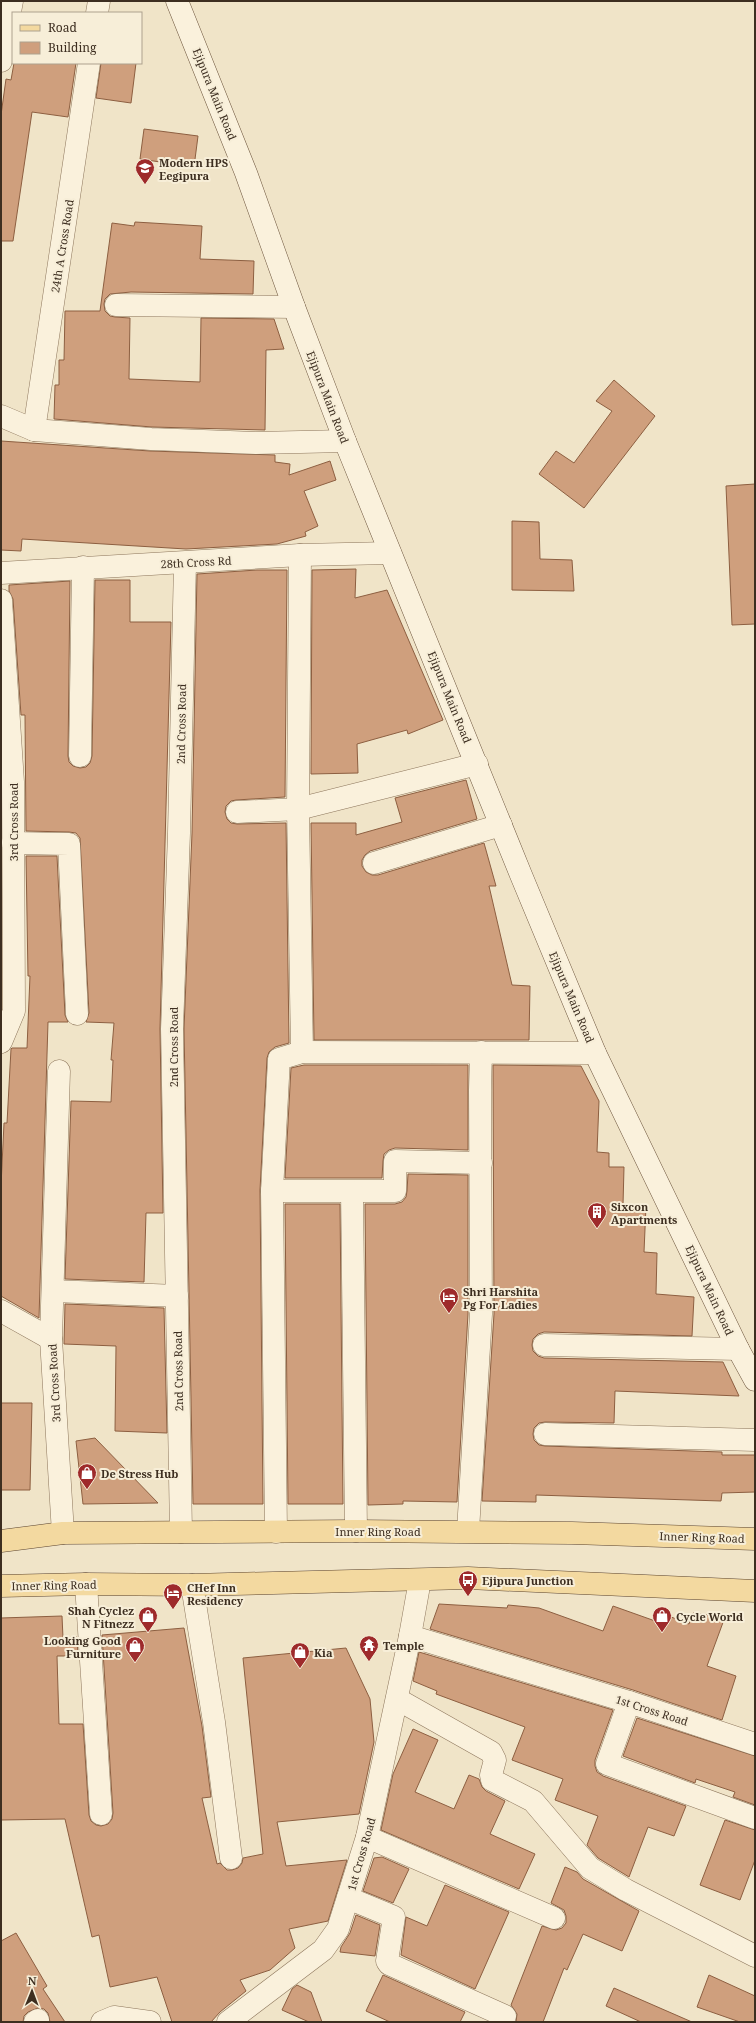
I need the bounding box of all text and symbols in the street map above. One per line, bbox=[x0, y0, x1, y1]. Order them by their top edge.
legend bbox=[12, 12, 142, 64]
text: Road bbox=[48, 19, 78, 36]
text: Building bbox=[48, 39, 97, 56]
street label: Ejipura Main Road bbox=[190, 46, 240, 142]
place label: Modern HPS Eegipura bbox=[159, 155, 228, 183]
school or university icon: Modern HPS Eegipura bbox=[134, 157, 156, 185]
street label: 24th A Cross Road bbox=[47, 198, 77, 294]
street label: Ejipura Main Road bbox=[303, 349, 353, 446]
street label: 28th Cross Rd bbox=[160, 553, 232, 571]
street label: Ejipura Main Road bbox=[425, 649, 475, 745]
street label: 2nd Cross Road bbox=[173, 683, 189, 764]
street label: 3rd Cross Road bbox=[6, 783, 21, 861]
street label: Ejipura Main Road bbox=[546, 949, 598, 1045]
street label: 2nd Cross Road bbox=[166, 1007, 181, 1087]
place label: Sixcon Apartments bbox=[611, 1199, 677, 1227]
building icon: Sixcon Apartments bbox=[586, 1201, 608, 1229]
street label: Ejipura Main Road bbox=[683, 1242, 738, 1338]
place label: Shri Harshita Pg For Ladies bbox=[463, 1284, 539, 1312]
hotel icon: Shri Harshita Pg For Ladies bbox=[438, 1286, 460, 1314]
street label: 2nd Cross Road bbox=[170, 1330, 186, 1411]
street label: 3rd Cross Road bbox=[44, 1343, 64, 1423]
shop icon: De Stress Hub bbox=[76, 1462, 98, 1490]
place label: De Stress Hub bbox=[101, 1466, 178, 1481]
street label: Inner Ring Road bbox=[335, 1524, 421, 1539]
street label: Inner Ring Road bbox=[659, 1528, 745, 1546]
bus stop icon: Ejipura Junction bbox=[457, 1569, 479, 1597]
place label: Ejipura Junction bbox=[482, 1573, 574, 1588]
street label: Inner Ring Road bbox=[11, 1577, 97, 1593]
place label: CHef Inn Residency bbox=[187, 1580, 244, 1608]
hotel icon: CHef Inn Residency bbox=[162, 1582, 184, 1610]
place label: Shah Cyclez N Fitnezz bbox=[68, 1603, 134, 1631]
shop icon: Shah Cyclez N Fitnezz bbox=[137, 1605, 159, 1633]
shop icon: Cycle World bbox=[651, 1605, 673, 1633]
place label: Cycle World bbox=[676, 1609, 743, 1624]
place label: Looking Good Furniture bbox=[44, 1633, 121, 1661]
temple icon: Temple bbox=[358, 1634, 380, 1662]
shop icon: Looking Good Furniture bbox=[124, 1635, 146, 1663]
place label: Temple bbox=[383, 1638, 424, 1653]
shop icon: Kia bbox=[289, 1641, 311, 1669]
place label: Kia bbox=[314, 1645, 333, 1660]
street label: 1st Cross Road bbox=[614, 1691, 690, 1729]
street label: 1st Cross Road bbox=[343, 1815, 379, 1892]
north arrow bbox=[12, 1971, 52, 2011]
text: N bbox=[28, 1973, 37, 1988]

